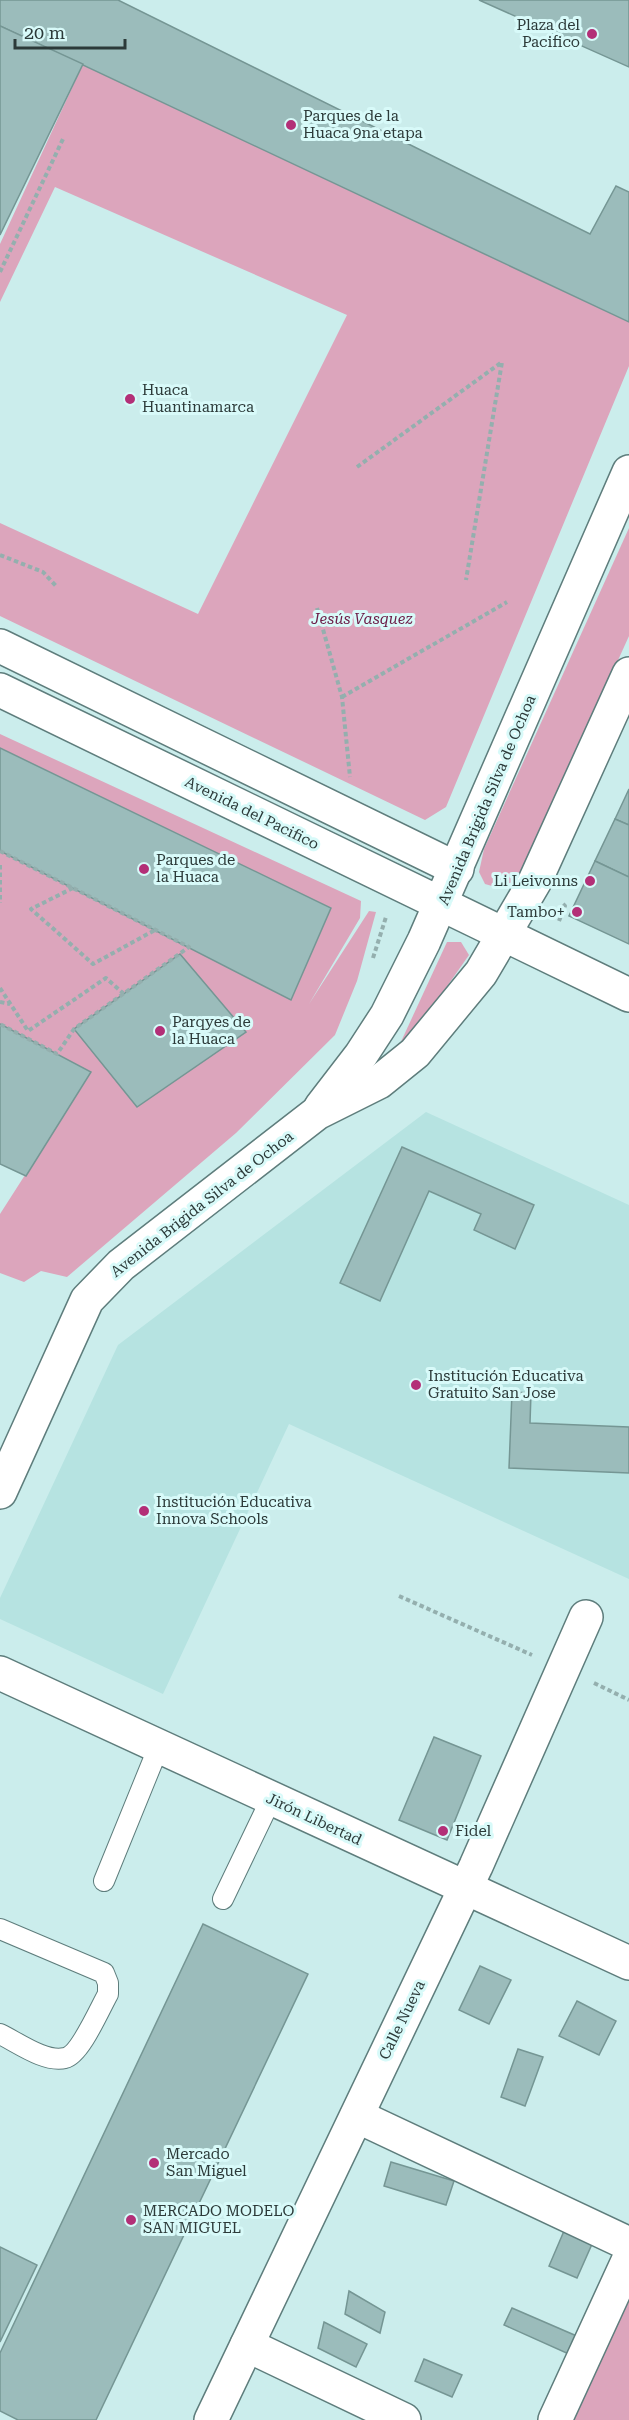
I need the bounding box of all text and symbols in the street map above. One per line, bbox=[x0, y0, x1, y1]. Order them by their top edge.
scale bar bbox=[15, 12, 124, 50]
place label: Plaza del Pacifico bbox=[516, 16, 580, 51]
text: 20 m bbox=[24, 22, 65, 43]
marker: Plaza del Pacifico bbox=[585, 27, 599, 41]
place label: Parques de la Huaca 9na etapa bbox=[303, 107, 423, 142]
marker: Parques de la Huaca 9na etapa bbox=[284, 118, 298, 132]
place label: Huaca Huantinamarca bbox=[142, 381, 254, 416]
marker: Huaca Huantinamarca bbox=[123, 392, 137, 406]
park label: Jesús Vasquez bbox=[310, 610, 413, 628]
street label: Avenida Brigida Silva de Ochoa bbox=[434, 692, 540, 908]
street label: Avenida del Pacifico bbox=[182, 773, 322, 853]
place label: Parques de la Huaca bbox=[156, 851, 235, 886]
marker: Parques de la Huaca bbox=[137, 862, 151, 876]
place label: Li Leivonns bbox=[494, 872, 578, 890]
marker: Li Leivonns bbox=[583, 874, 597, 888]
place label: Tambo+ bbox=[507, 903, 565, 921]
marker: Tambo+ bbox=[570, 905, 584, 919]
place label: Parqyes de la Huaca bbox=[172, 1013, 251, 1048]
marker: Parqyes de la Huaca bbox=[153, 1024, 167, 1038]
street label: Avenida Brigida Silva de Ochoa bbox=[107, 1127, 297, 1281]
place label: Institución Educativa Gratuito San Jose bbox=[428, 1367, 584, 1402]
marker: Institución Educativa Gratuito San Jose bbox=[409, 1378, 423, 1392]
place label: Institución Educativa Innova Schools bbox=[156, 1493, 312, 1528]
marker: Institución Educativa Innova Schools bbox=[137, 1504, 151, 1518]
street label: Jirón Libertad bbox=[263, 1789, 365, 1849]
place label: Fidel bbox=[455, 1822, 491, 1840]
marker: Fidel bbox=[436, 1824, 450, 1838]
street label: Calle Nueva bbox=[375, 1977, 429, 2063]
place label: Mercado San Miguel bbox=[166, 2145, 247, 2180]
marker: Mercado San Miguel bbox=[147, 2156, 161, 2170]
place label: MERCADO MODELO SAN MIGUEL bbox=[143, 2202, 295, 2237]
marker: MERCADO MODELO SAN MIGUEL bbox=[124, 2213, 138, 2227]

